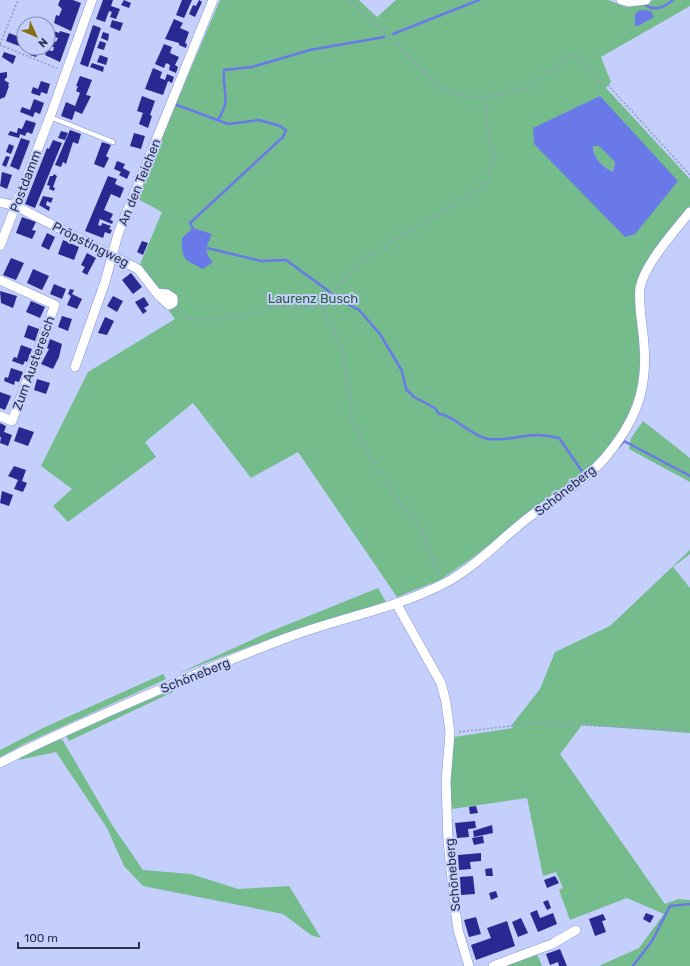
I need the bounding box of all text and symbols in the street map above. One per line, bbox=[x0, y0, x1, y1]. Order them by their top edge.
north arrow bbox=[16, 16, 56, 56]
text: N bbox=[35, 35, 50, 50]
street label: An den Teichen bbox=[115, 137, 164, 228]
street label: Postdamm bbox=[7, 148, 44, 214]
street label: Pröpstingweg bbox=[49, 219, 132, 271]
park label: Laurenz Busch bbox=[268, 291, 358, 306]
street label: Zum Austeresch bbox=[9, 314, 57, 412]
street label: Schöneberg bbox=[532, 462, 599, 520]
street label: Schöneberg bbox=[158, 655, 232, 697]
street label: Schöneberg bbox=[442, 838, 464, 912]
scale bar bbox=[18, 924, 139, 950]
text: 100 m bbox=[24, 931, 58, 945]

